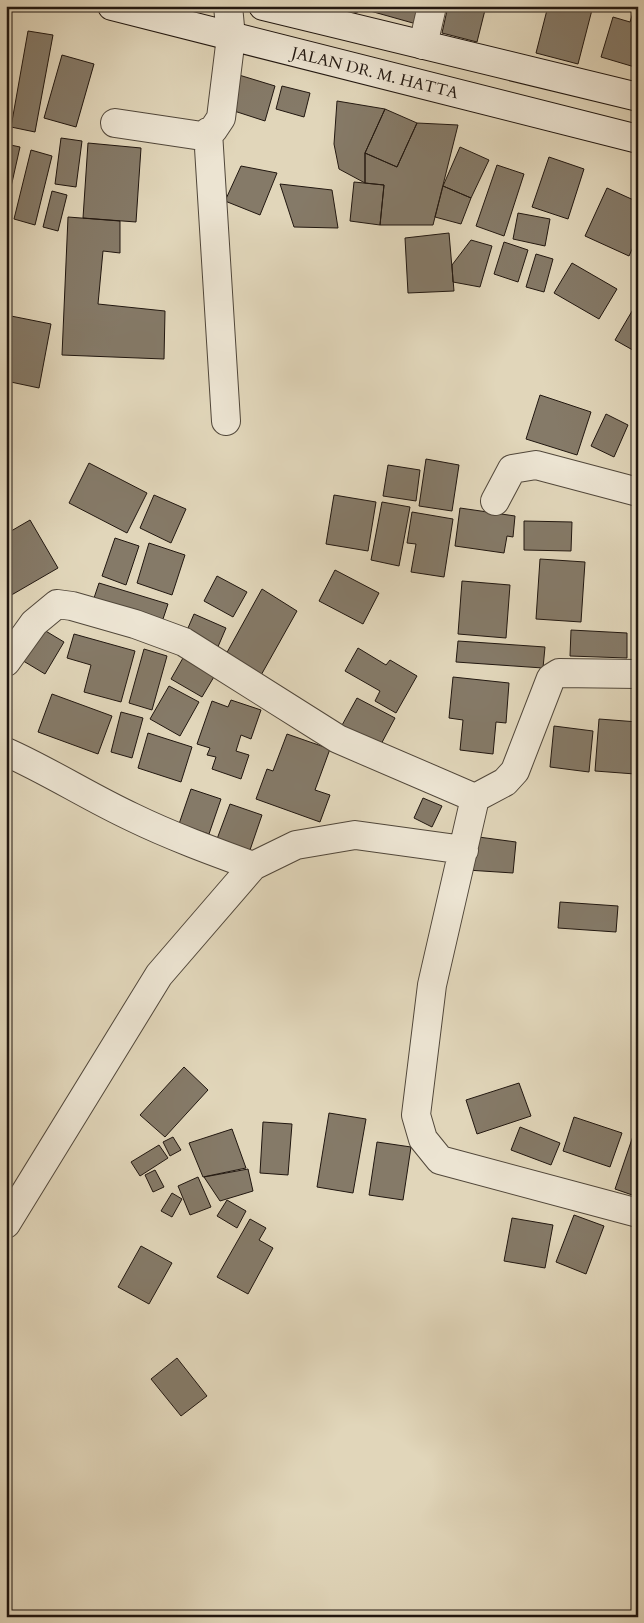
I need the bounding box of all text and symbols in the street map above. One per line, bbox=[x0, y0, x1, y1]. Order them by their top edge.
street label: JALAN DR. M. HATTA bbox=[287, 41, 461, 105]

